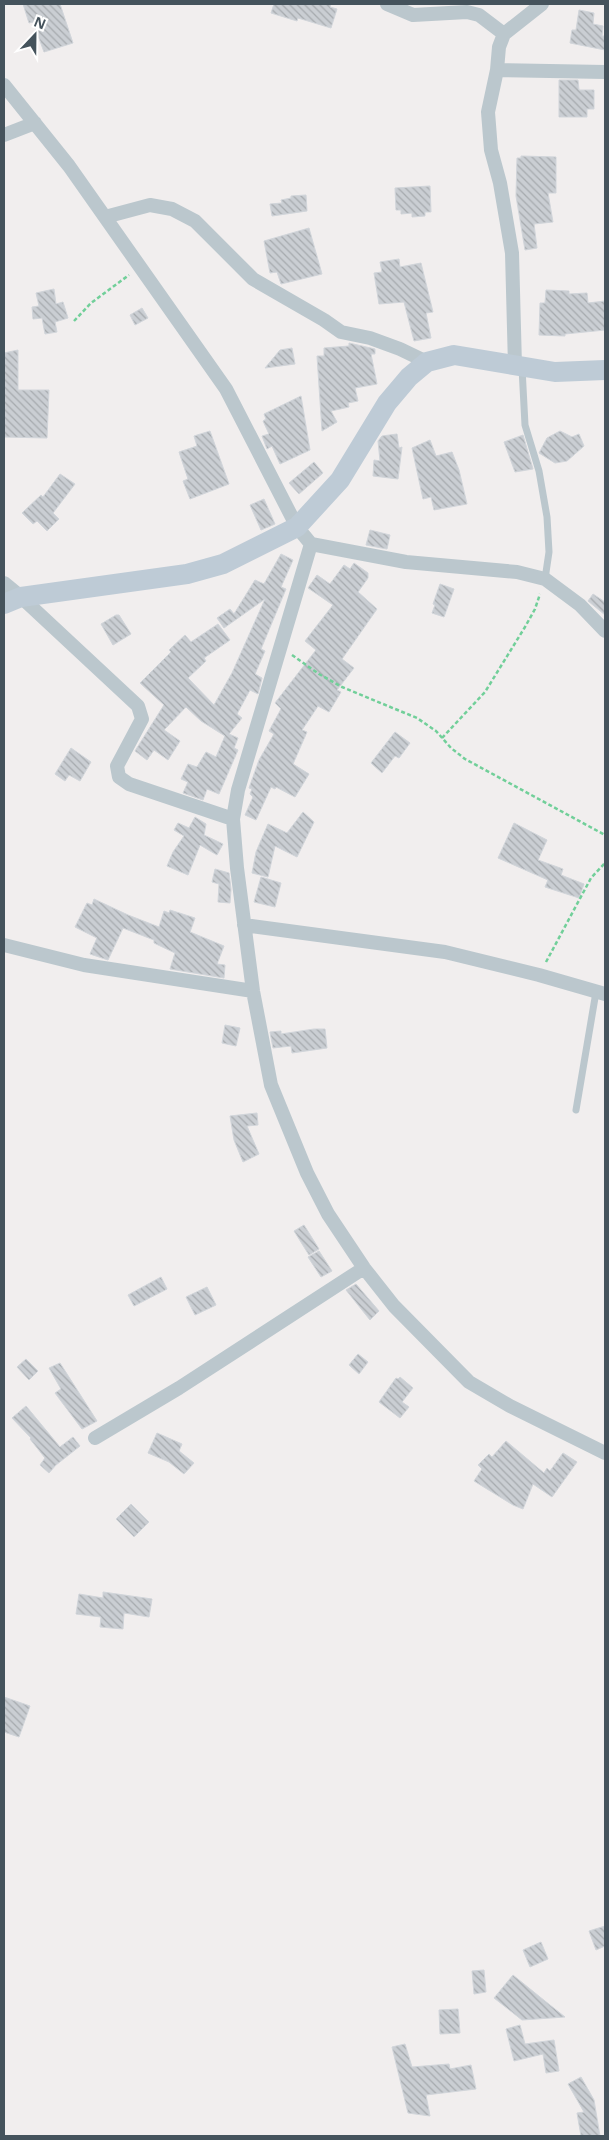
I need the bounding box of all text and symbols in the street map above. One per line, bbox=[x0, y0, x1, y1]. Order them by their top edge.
north arrow bbox=[10, 10, 60, 60]
text: N bbox=[31, 12, 49, 33]

